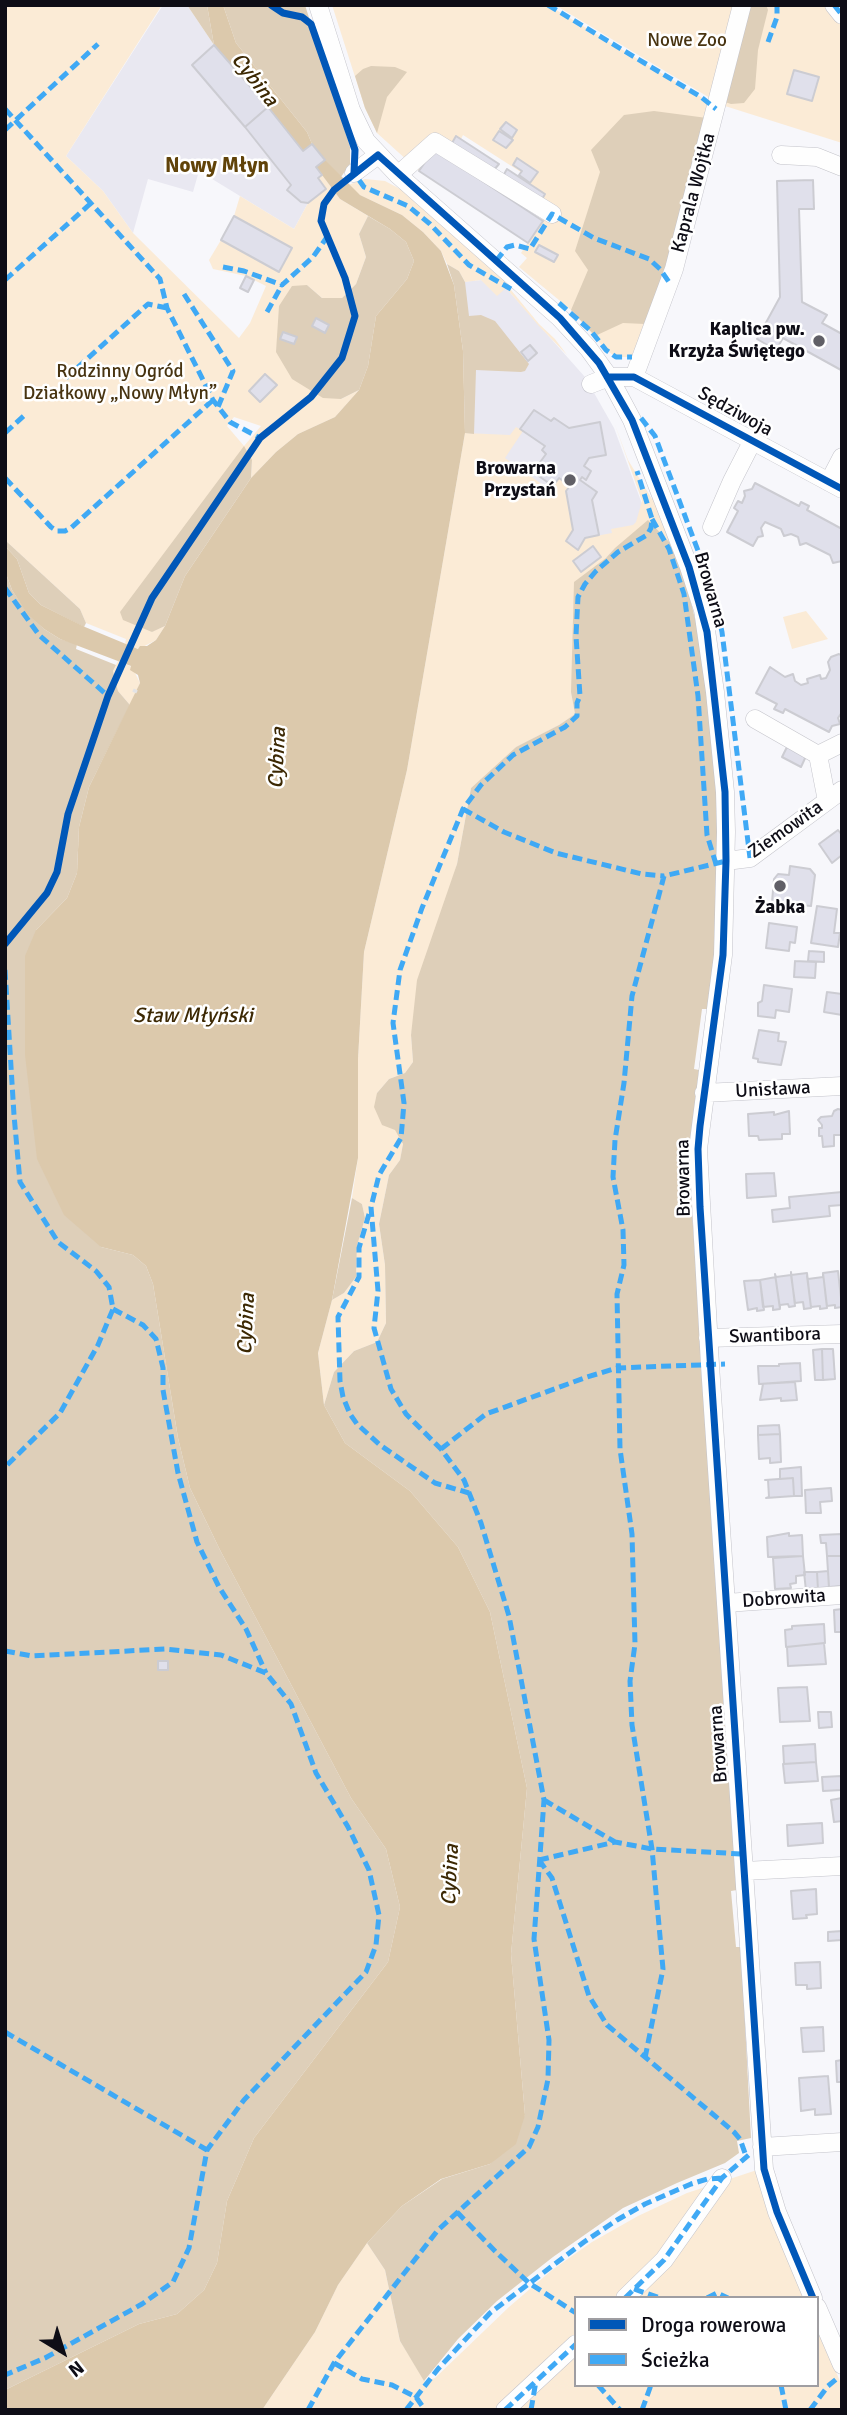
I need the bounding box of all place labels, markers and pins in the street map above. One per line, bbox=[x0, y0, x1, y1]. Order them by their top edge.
place label: Kaplica pw. Krzyża Świętego bbox=[668, 319, 805, 363]
marker: Kaplica pw. Krzyża Świętego bbox=[811, 333, 827, 349]
place label: Browarna Przystań bbox=[476, 458, 556, 502]
marker: Browarna Przystań bbox=[562, 472, 578, 488]
marker: Żabka bbox=[772, 878, 788, 894]
place label: Żabka bbox=[755, 897, 805, 919]

